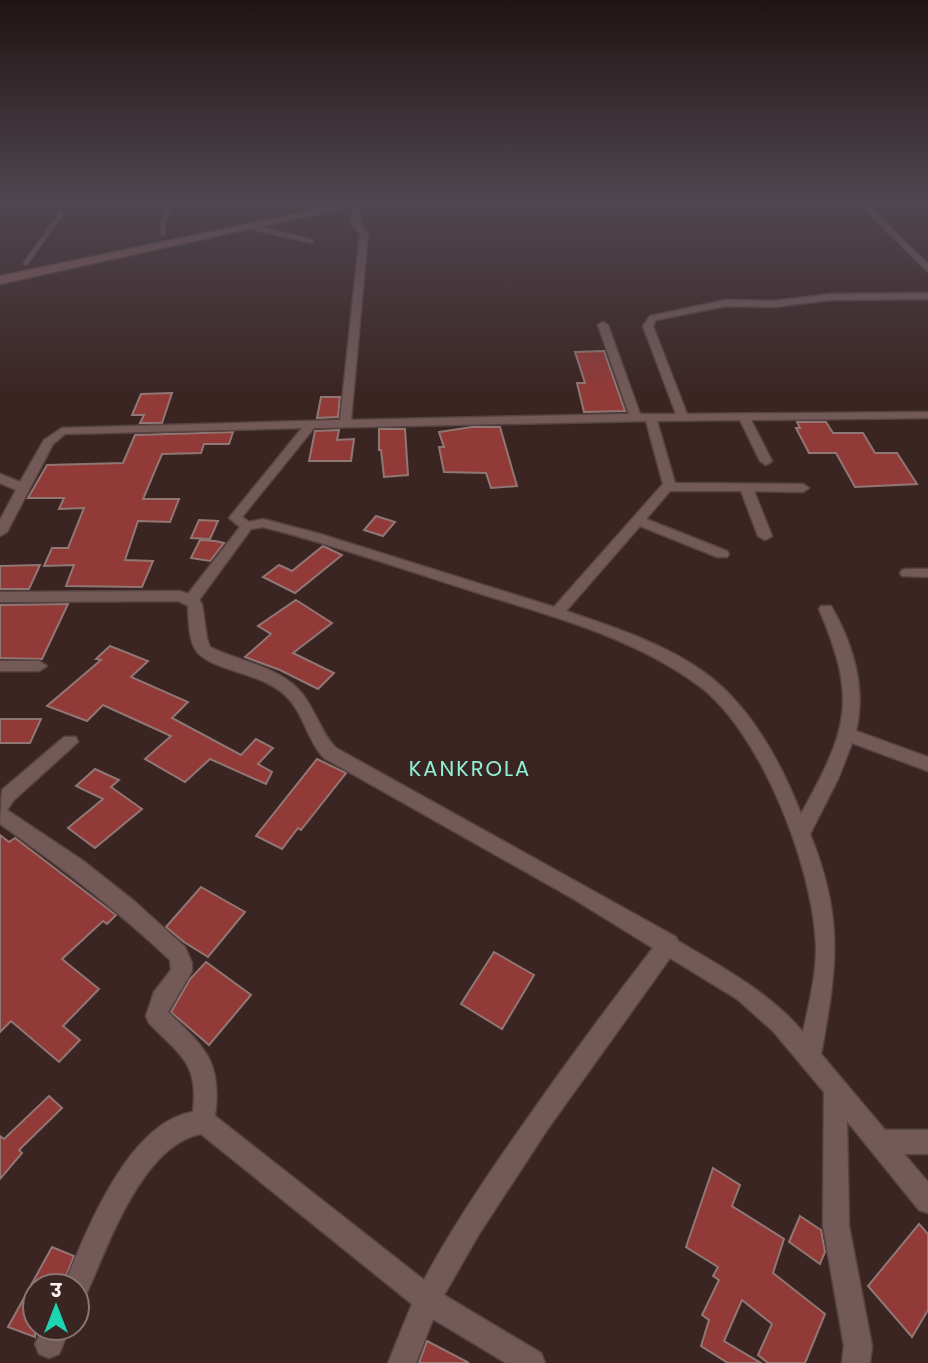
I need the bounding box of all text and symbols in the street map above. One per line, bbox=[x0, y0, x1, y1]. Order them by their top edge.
district label: KANKROLA bbox=[409, 754, 531, 783]
north arrow bbox=[21, 1272, 91, 1342]
text: उ bbox=[50, 1277, 63, 1304]

